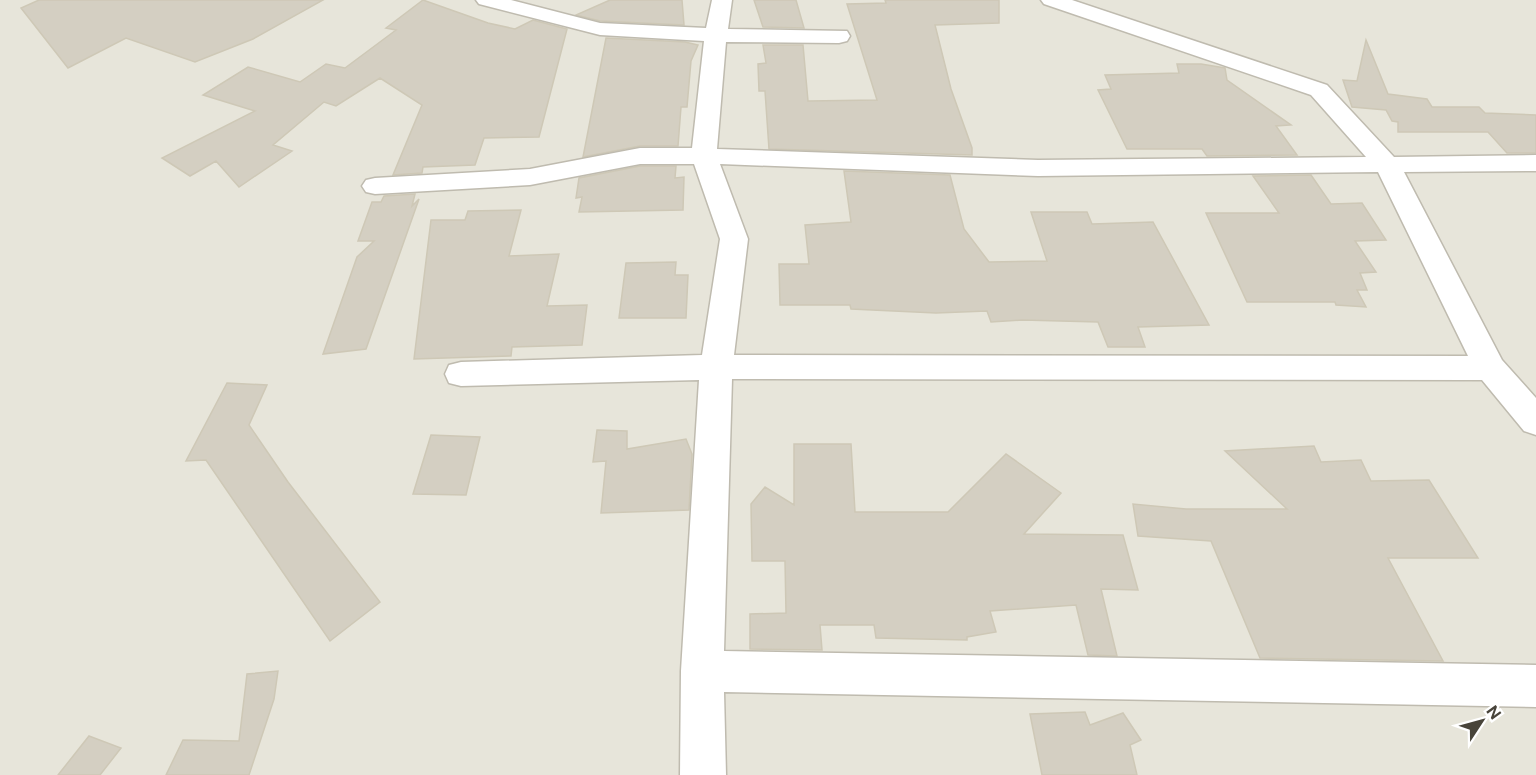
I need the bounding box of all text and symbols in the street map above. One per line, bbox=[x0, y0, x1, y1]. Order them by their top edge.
north arrow bbox=[1452, 691, 1512, 751]
text: N bbox=[1482, 702, 1505, 723]

